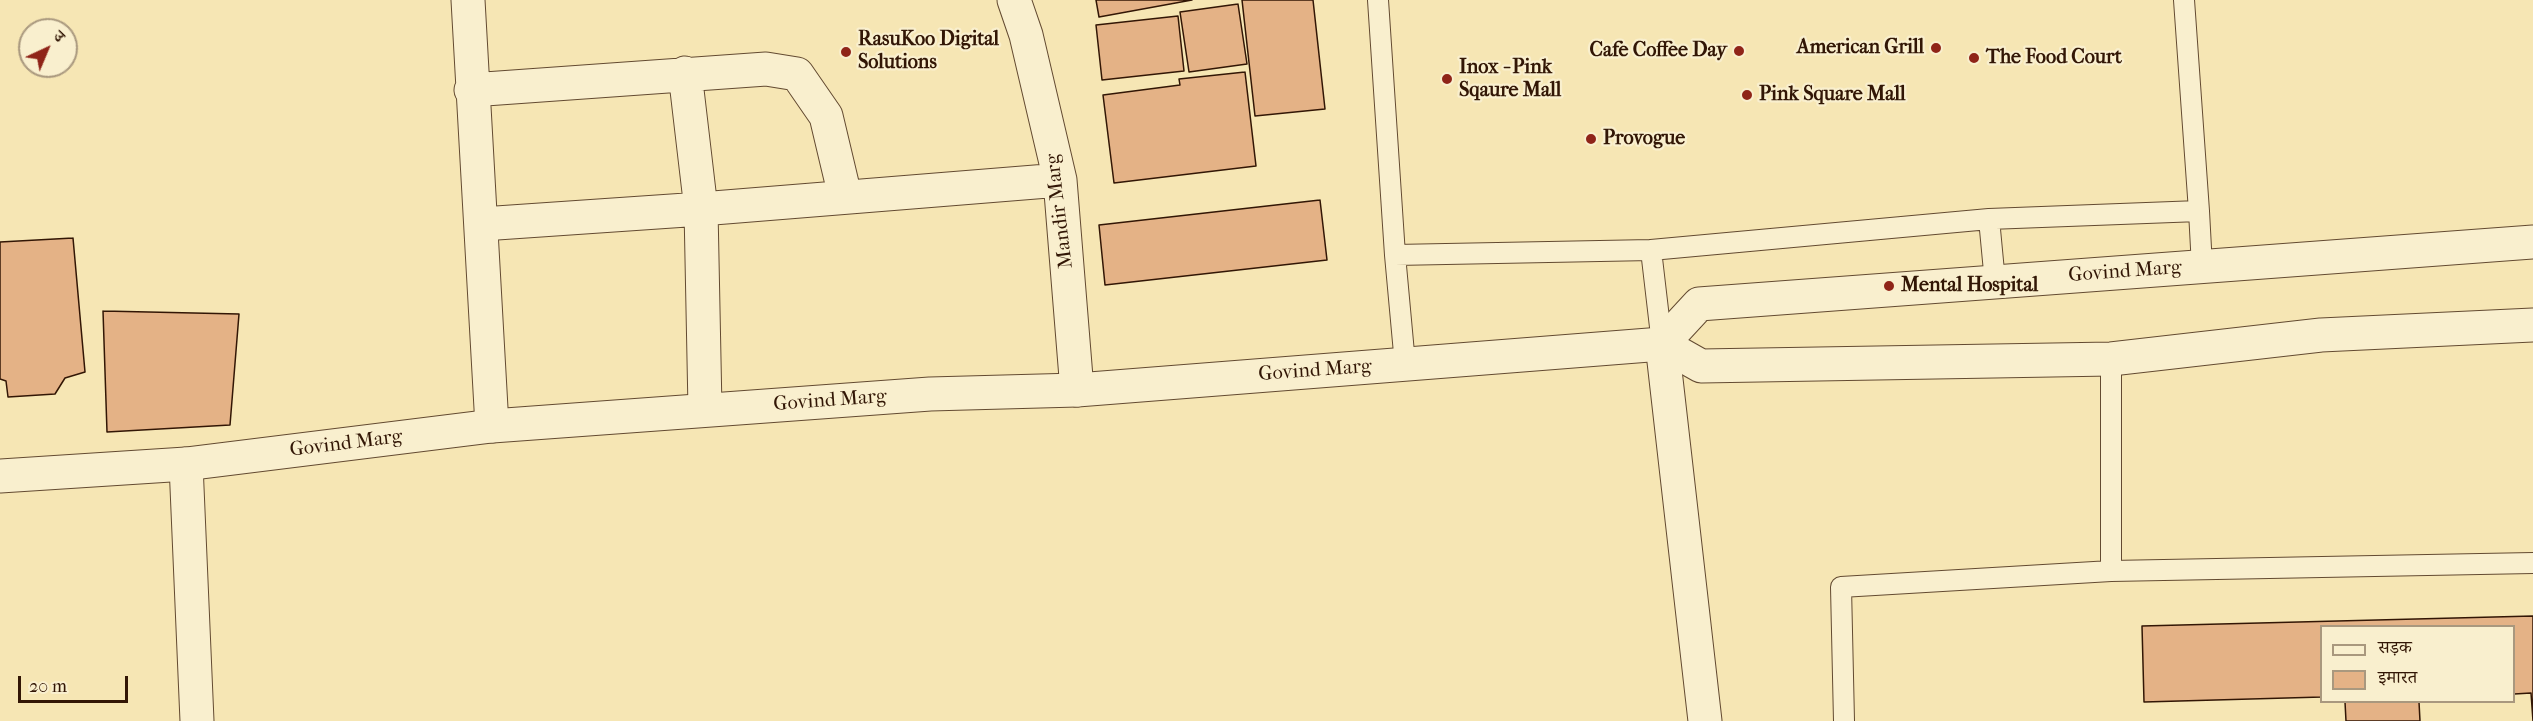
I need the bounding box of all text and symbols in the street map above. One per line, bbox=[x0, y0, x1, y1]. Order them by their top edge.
north arrow bbox=[18, 18, 78, 78]
text: उ bbox=[50, 26, 69, 46]
place label: RasuKoo Digital Solutions bbox=[858, 28, 999, 75]
place label: American Grill bbox=[1797, 36, 1924, 60]
place label: Cafe Coffee Day bbox=[1589, 39, 1727, 63]
marker: American Grill bbox=[1929, 41, 1943, 55]
marker: Cafe Coffee Day bbox=[1732, 44, 1746, 58]
marker: RasuKoo Digital Solutions bbox=[839, 45, 853, 59]
place label: The Food Court bbox=[1986, 46, 2122, 70]
marker: The Food Court bbox=[1967, 51, 1981, 65]
place label: Inox - Pink Sqaure Mall bbox=[1459, 56, 1561, 103]
marker: Inox - Pink Sqaure Mall bbox=[1440, 72, 1454, 86]
place label: Pink Square Mall bbox=[1759, 83, 1906, 107]
marker: Pink Square Mall bbox=[1740, 88, 1754, 102]
place label: Provogue bbox=[1603, 127, 1685, 151]
marker: Provogue bbox=[1584, 132, 1598, 146]
street label: Mandir Marg bbox=[1041, 152, 1079, 270]
street label: Govind Marg bbox=[2068, 256, 2182, 288]
place label: Mental Hospital bbox=[1901, 274, 2038, 298]
marker: Mental Hospital bbox=[1882, 279, 1896, 293]
street label: Govind Marg bbox=[1258, 355, 1372, 387]
street label: Govind Marg bbox=[773, 385, 887, 417]
street label: Govind Marg bbox=[288, 425, 404, 463]
legend bbox=[2320, 625, 2515, 703]
text: सड़क bbox=[2378, 637, 2412, 658]
scale bar bbox=[21, 664, 130, 702]
text: इमारत bbox=[2378, 667, 2417, 688]
text: 20 m bbox=[29, 676, 67, 697]

